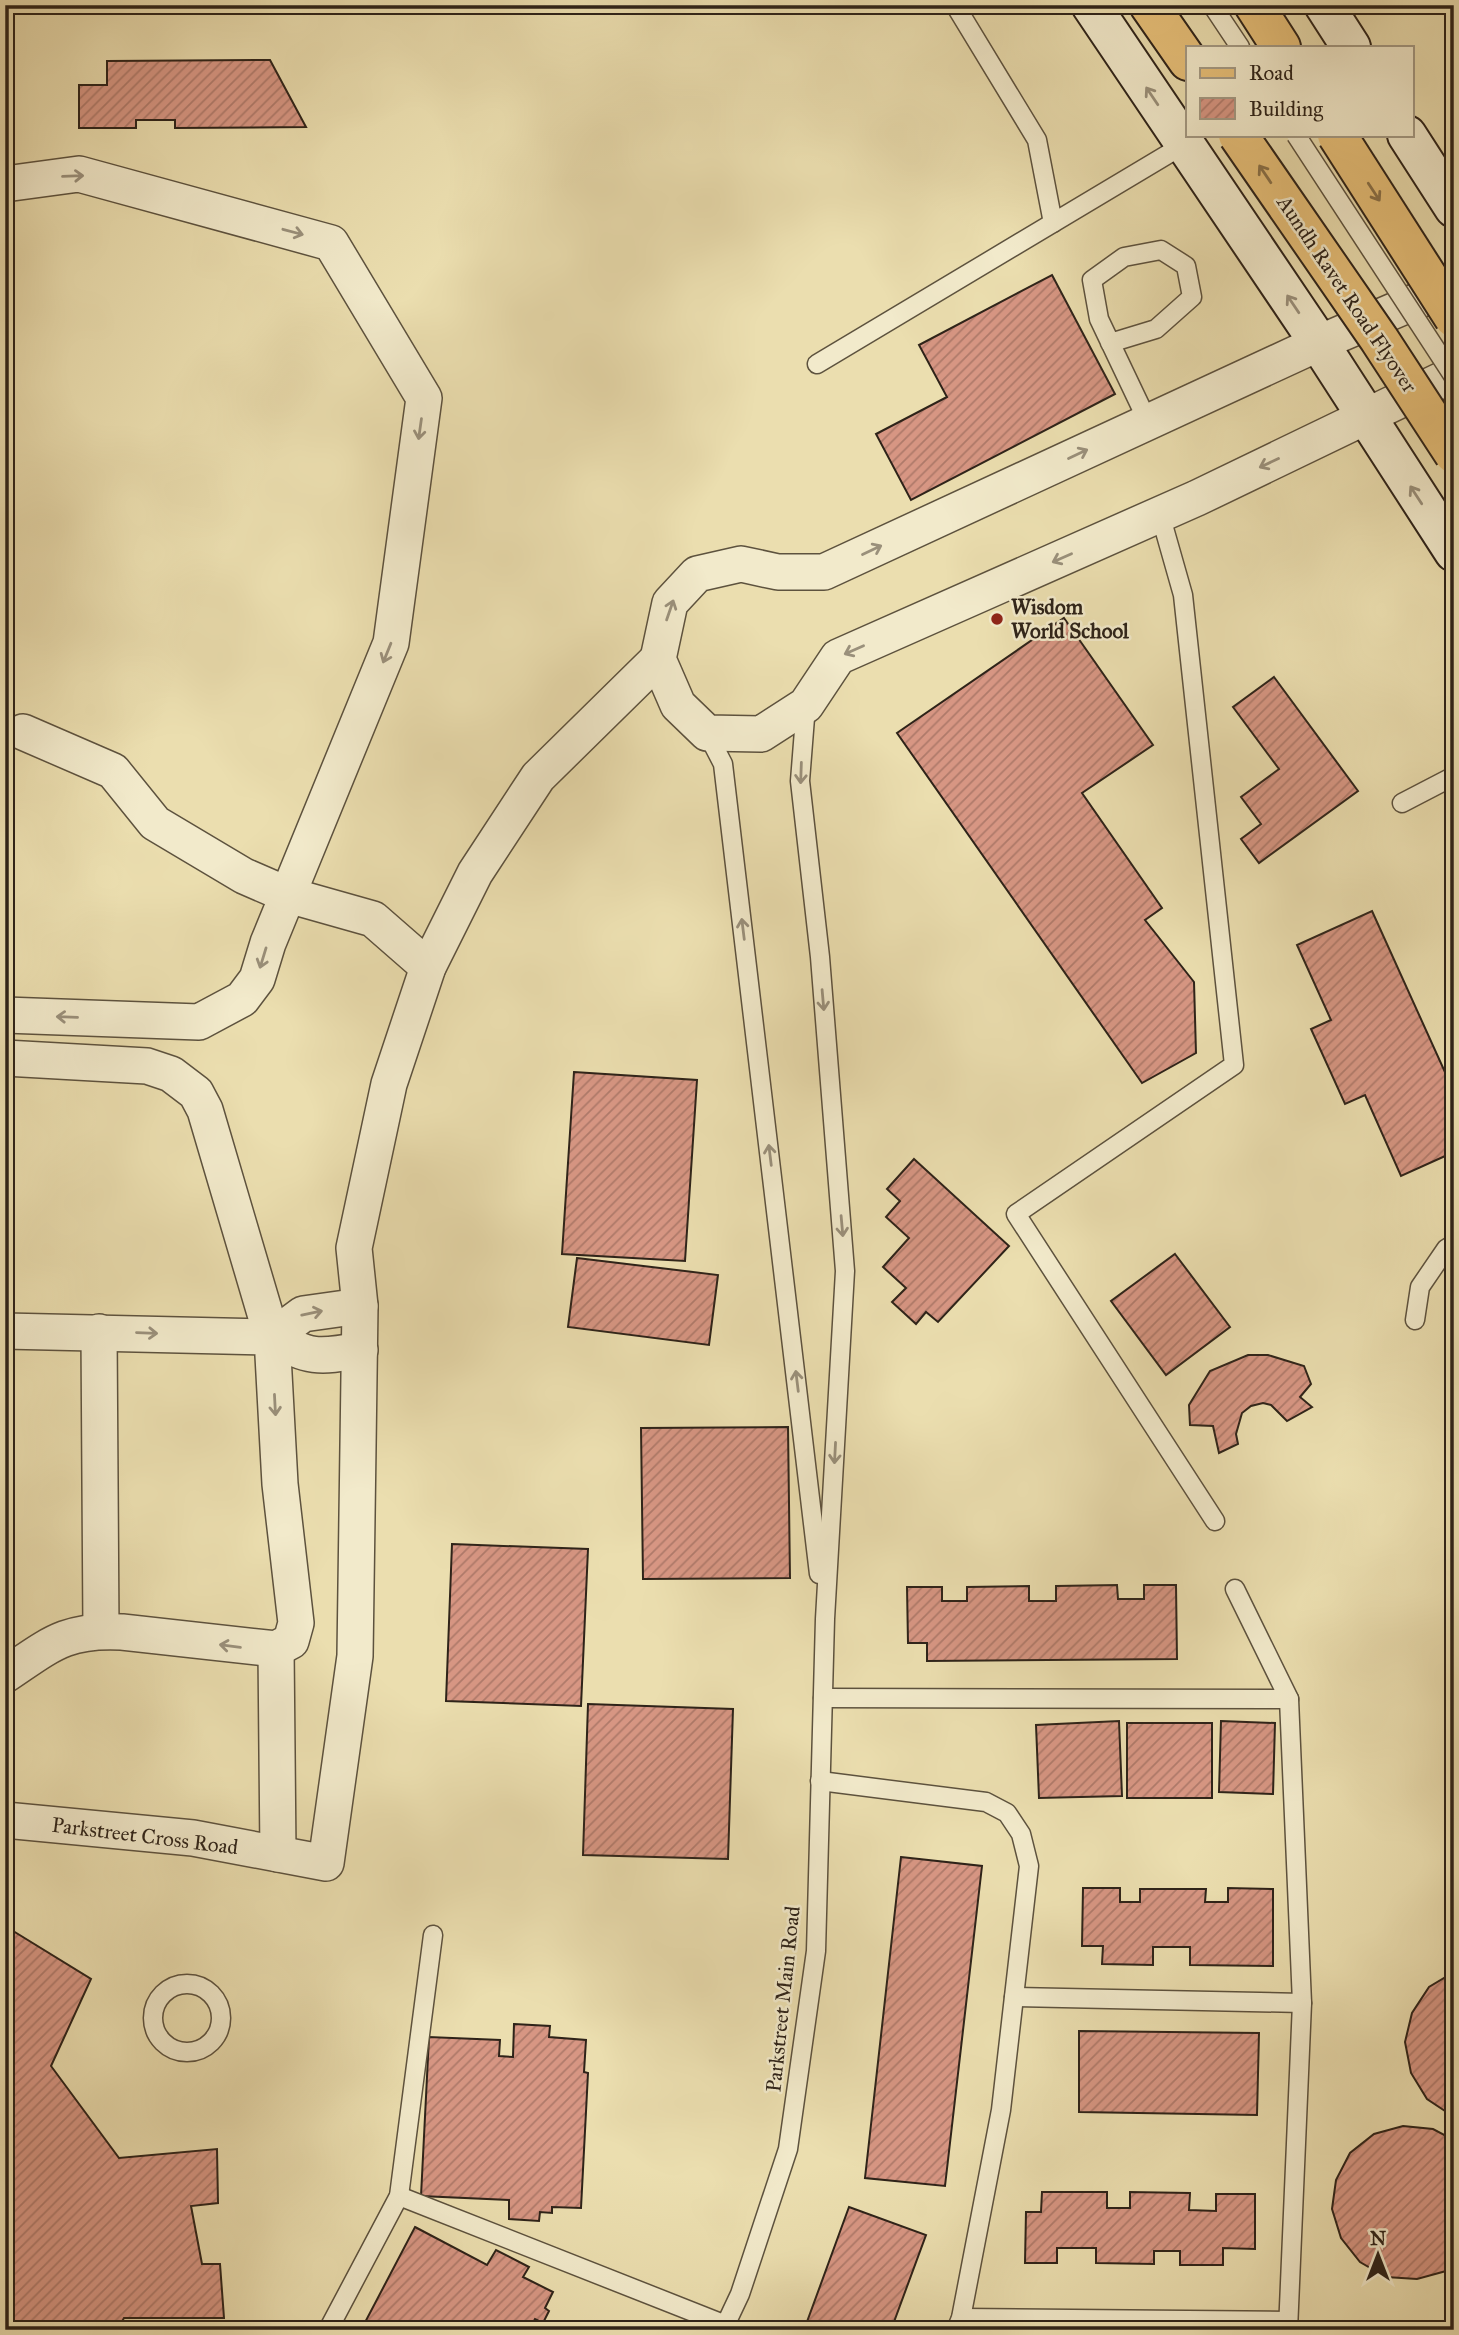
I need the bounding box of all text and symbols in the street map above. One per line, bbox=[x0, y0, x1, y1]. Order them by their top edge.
legend bbox=[1186, 46, 1414, 136]
text: Road bbox=[1249, 60, 1294, 86]
one-way arrow bbox=[1145, 86, 1159, 106]
text: Building bbox=[1249, 96, 1323, 122]
one-way arrow bbox=[1258, 165, 1272, 184]
one-way arrow bbox=[61, 170, 84, 183]
one-way arrow bbox=[1367, 182, 1381, 202]
street label: Aundh Ravet Road Flyover bbox=[1271, 190, 1423, 398]
one-way arrow bbox=[281, 227, 303, 240]
one-way arrow bbox=[1286, 295, 1300, 315]
one-way arrow bbox=[414, 417, 427, 439]
one-way arrow bbox=[1067, 447, 1088, 461]
one-way arrow bbox=[1259, 457, 1280, 471]
one-way arrow bbox=[1409, 486, 1423, 506]
one-way arrow bbox=[860, 543, 882, 556]
one-way arrow bbox=[1052, 552, 1073, 565]
place label: Wisdom World School bbox=[1011, 594, 1130, 644]
one-way arrow bbox=[665, 600, 677, 621]
marker: Wisdom World School bbox=[989, 611, 1005, 627]
one-way arrow bbox=[379, 642, 392, 664]
one-way arrow bbox=[844, 644, 865, 657]
one-way arrow bbox=[795, 761, 808, 784]
one-way arrow bbox=[736, 918, 749, 941]
one-way arrow bbox=[256, 947, 269, 969]
one-way arrow bbox=[817, 988, 830, 1010]
one-way arrow bbox=[56, 1011, 79, 1024]
one-way arrow bbox=[763, 1144, 776, 1167]
one-way arrow bbox=[836, 1215, 849, 1237]
one-way arrow bbox=[301, 1306, 323, 1319]
one-way arrow bbox=[135, 1327, 158, 1340]
one-way arrow bbox=[790, 1370, 803, 1393]
one-way arrow bbox=[269, 1394, 282, 1417]
one-way arrow bbox=[828, 1442, 841, 1465]
one-way arrow bbox=[219, 1639, 242, 1652]
street label: Parkstreet Cross Road bbox=[50, 1812, 240, 1860]
street label: Parkstreet Main Road bbox=[760, 1904, 806, 2093]
north arrow bbox=[1344, 2220, 1414, 2290]
text: N bbox=[1370, 2227, 1386, 2250]

